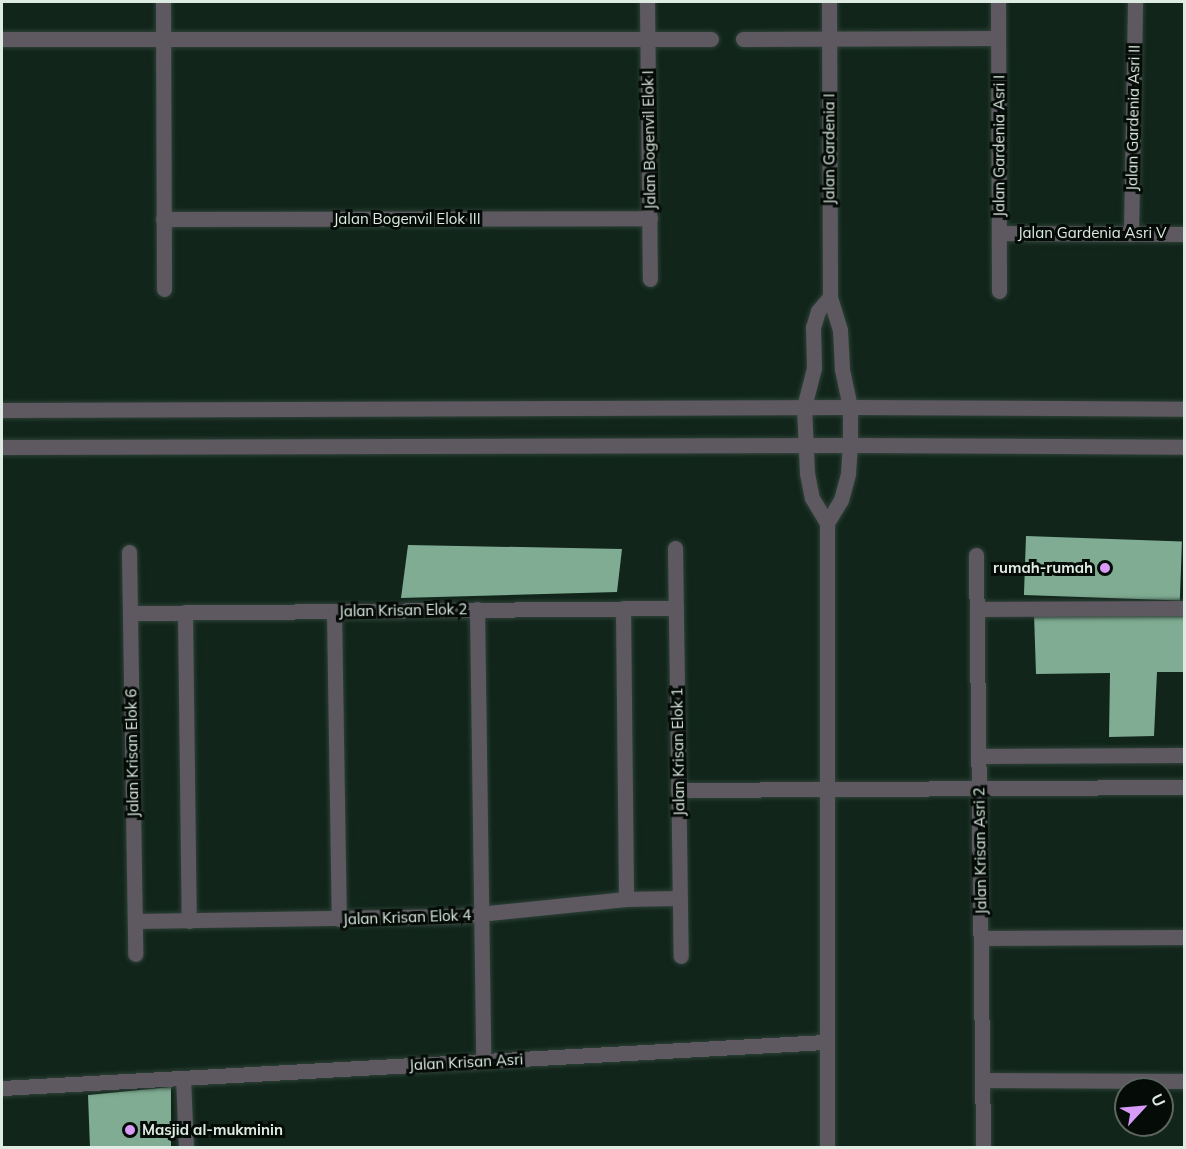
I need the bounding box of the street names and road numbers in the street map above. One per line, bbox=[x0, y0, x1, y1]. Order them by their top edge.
street label: Jalan Gardenia Asri II bbox=[1123, 45, 1143, 191]
street label: Jalan Bogenvil Elok I bbox=[639, 70, 659, 210]
street label: Jalan Gardenia Asri I bbox=[990, 75, 1008, 217]
street label: Jalan Gardenia I bbox=[820, 94, 838, 204]
street label: Jalan Bogenvil Elok III bbox=[333, 210, 481, 228]
street label: Jalan Gardenia Asri V bbox=[1018, 224, 1166, 242]
street label: Jalan Krisan Elok 2 bbox=[339, 600, 467, 620]
street label: Jalan Krisan Elok 1 bbox=[668, 688, 688, 816]
street label: Jalan Krisan Elok 6 bbox=[122, 689, 142, 817]
street label: Jalan Krisan Asri 2 bbox=[970, 787, 990, 915]
street label: Jalan Krisan Elok 4 bbox=[342, 906, 472, 928]
street label: Jalan Krisan Asri bbox=[408, 1050, 524, 1074]

